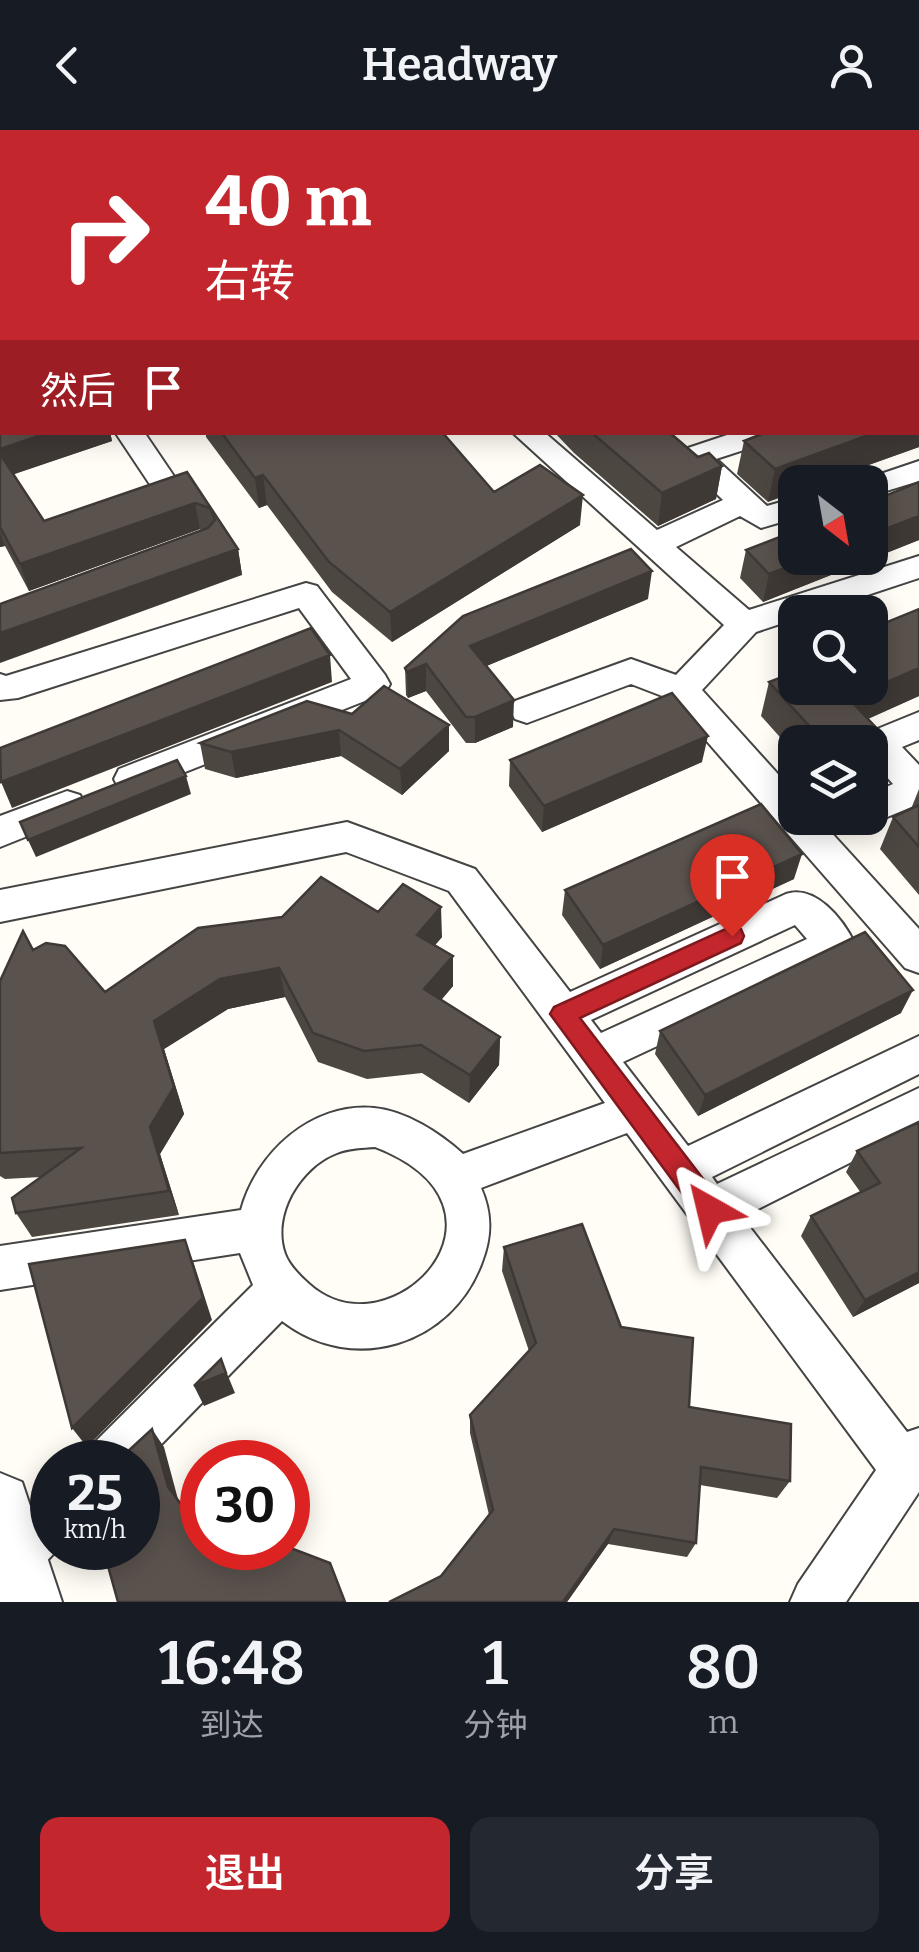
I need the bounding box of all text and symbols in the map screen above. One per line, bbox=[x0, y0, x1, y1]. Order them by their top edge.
icon: back bbox=[40, 38, 95, 93]
text: Headway bbox=[362, 38, 557, 92]
icon: person bbox=[824, 38, 879, 93]
text: 40 m bbox=[205, 160, 371, 244]
icon: right bbox=[40, 170, 170, 300]
text: 右转 bbox=[205, 255, 295, 309]
icon: arrive bbox=[136, 360, 191, 415]
text: 然后 bbox=[40, 368, 116, 414]
north arrow bbox=[778, 465, 888, 575]
map controls bbox=[778, 465, 888, 835]
button: search bbox=[778, 595, 888, 705]
button: layers bbox=[778, 725, 888, 835]
pin bbox=[690, 834, 775, 937]
icon: arrive bbox=[705, 849, 760, 904]
position arrow bbox=[658, 1158, 762, 1262]
speed limit sign: 30 bbox=[180, 1440, 310, 1570]
text: 25 bbox=[67, 1463, 123, 1523]
text: km/h bbox=[64, 1515, 126, 1545]
text: 16:48 bbox=[159, 1628, 305, 1700]
text: 1 bbox=[483, 1628, 508, 1700]
text: 80 bbox=[686, 1632, 760, 1704]
text: m bbox=[708, 1703, 739, 1741]
text: 到达 bbox=[200, 1706, 264, 1744]
text: 分钟 bbox=[464, 1706, 528, 1744]
button: 退出 bbox=[40, 1817, 450, 1932]
button: 分享 bbox=[470, 1817, 879, 1932]

